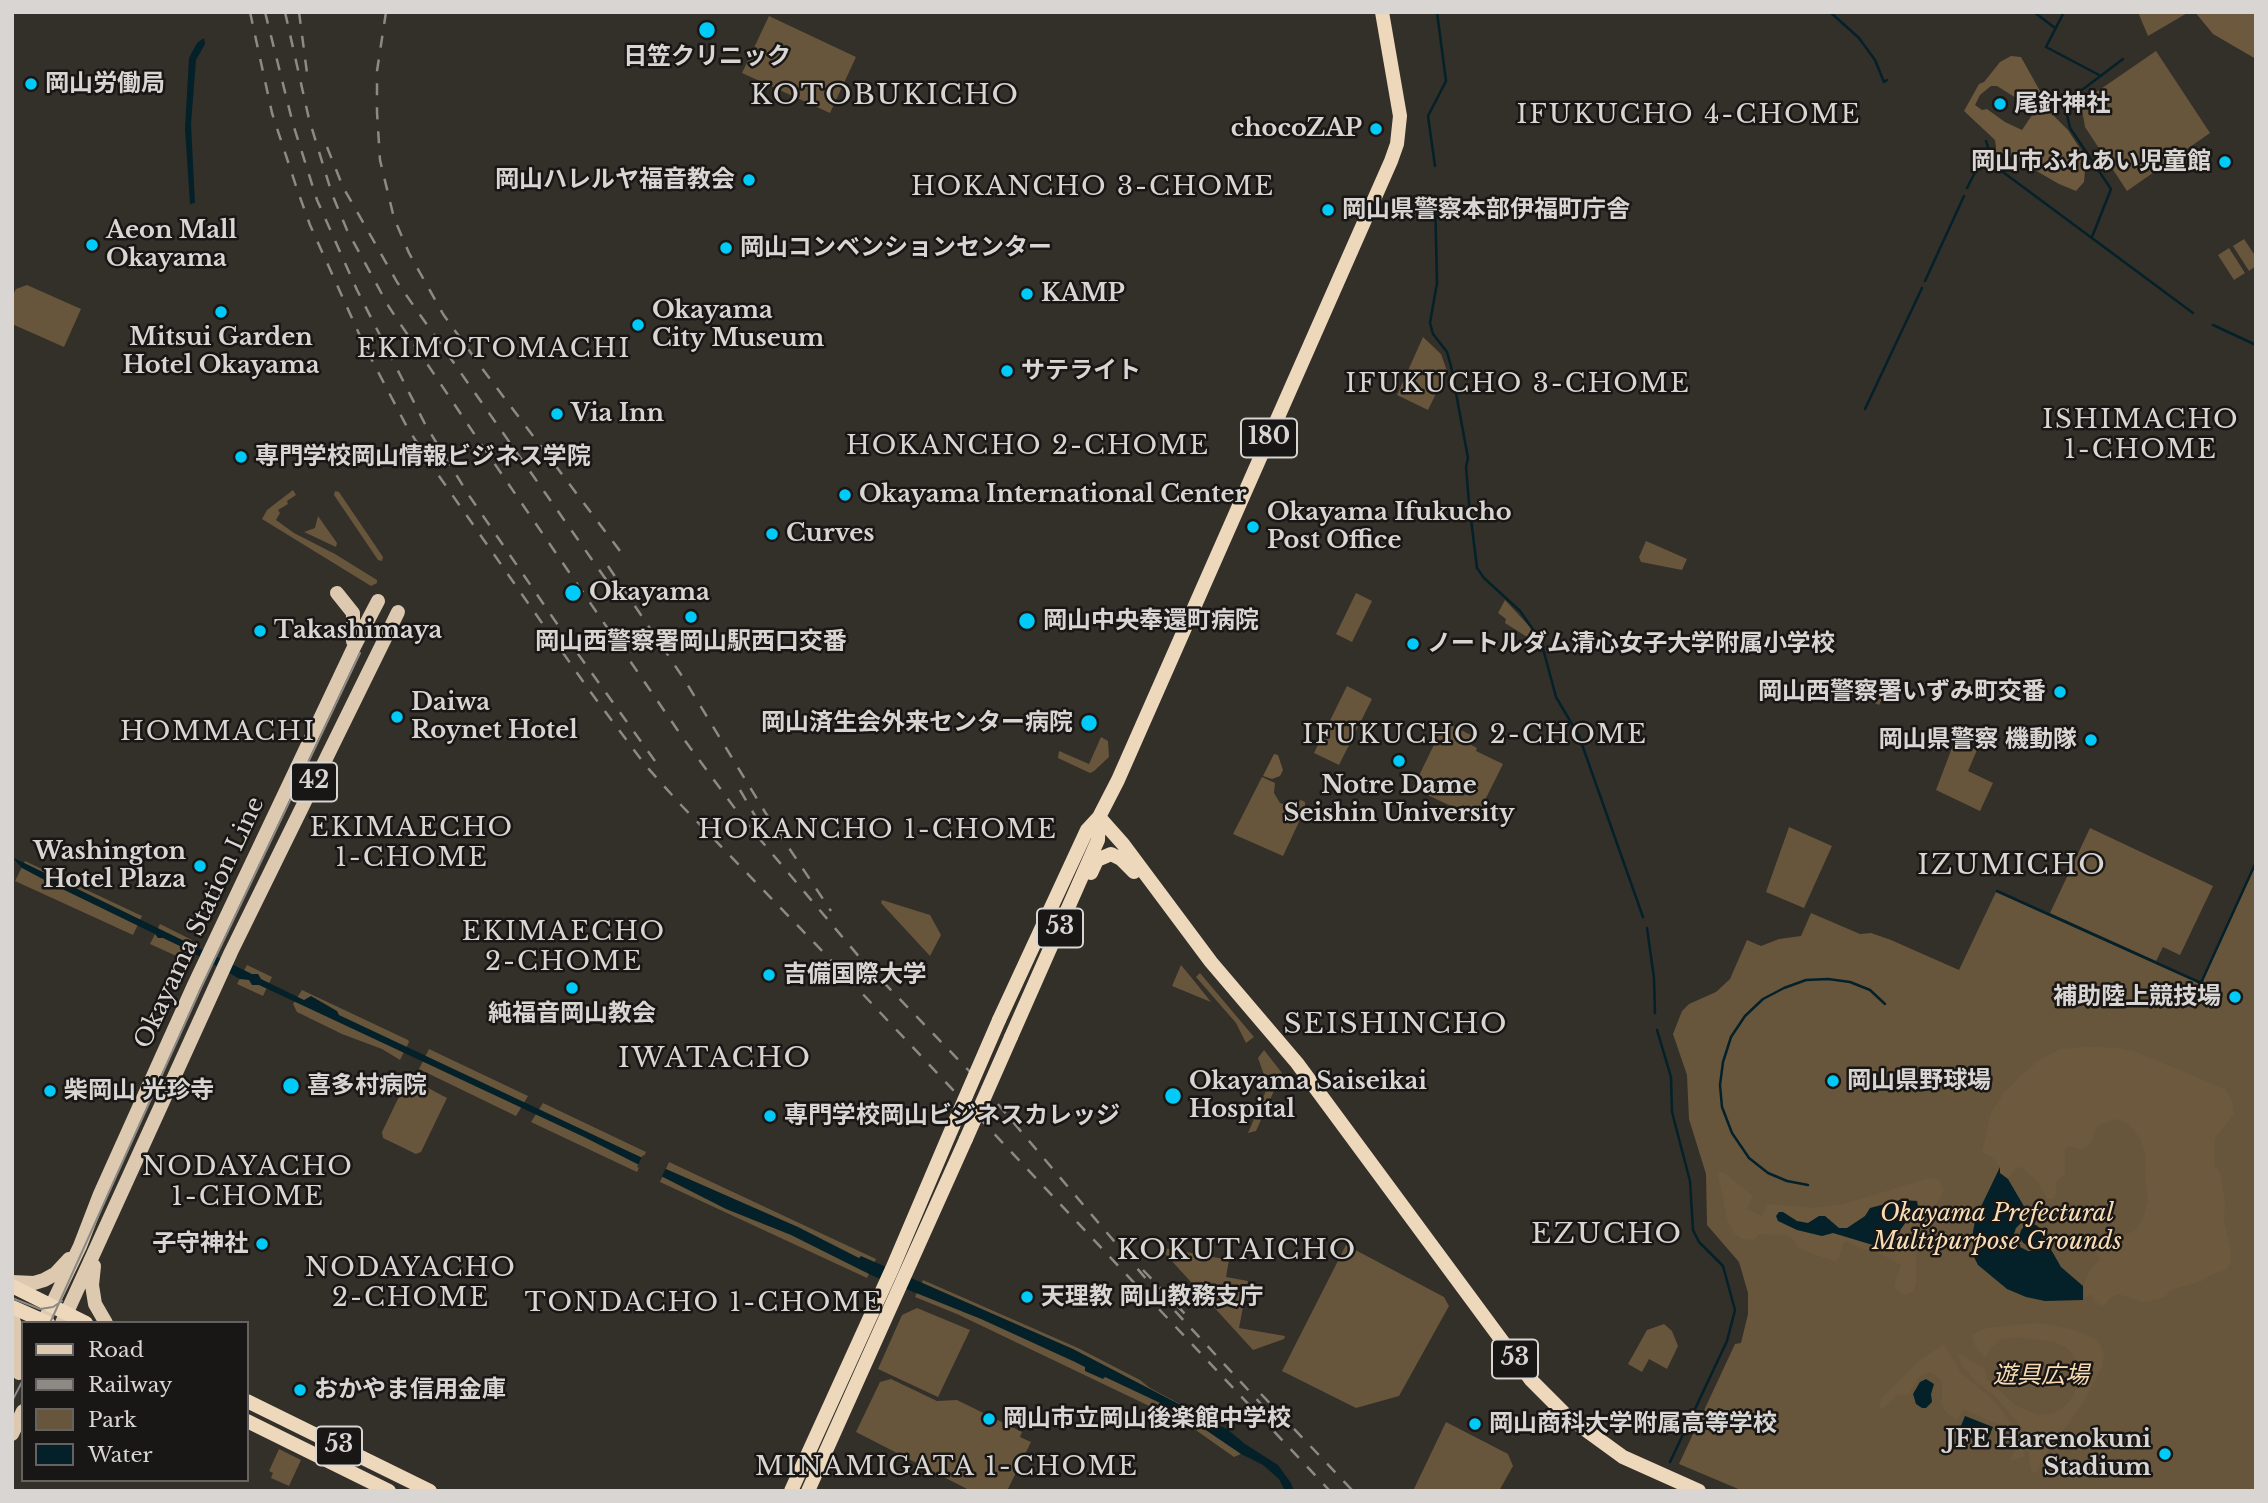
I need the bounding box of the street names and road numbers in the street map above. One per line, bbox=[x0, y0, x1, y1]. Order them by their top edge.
road number: 180 bbox=[1241, 418, 1297, 458]
road number: 42 bbox=[291, 762, 337, 802]
street label: Okayama Station Line bbox=[129, 793, 271, 1053]
road number: 53 bbox=[1037, 909, 1083, 948]
road number: 53 bbox=[1492, 1340, 1538, 1378]
road number: 53 bbox=[316, 1427, 362, 1466]

